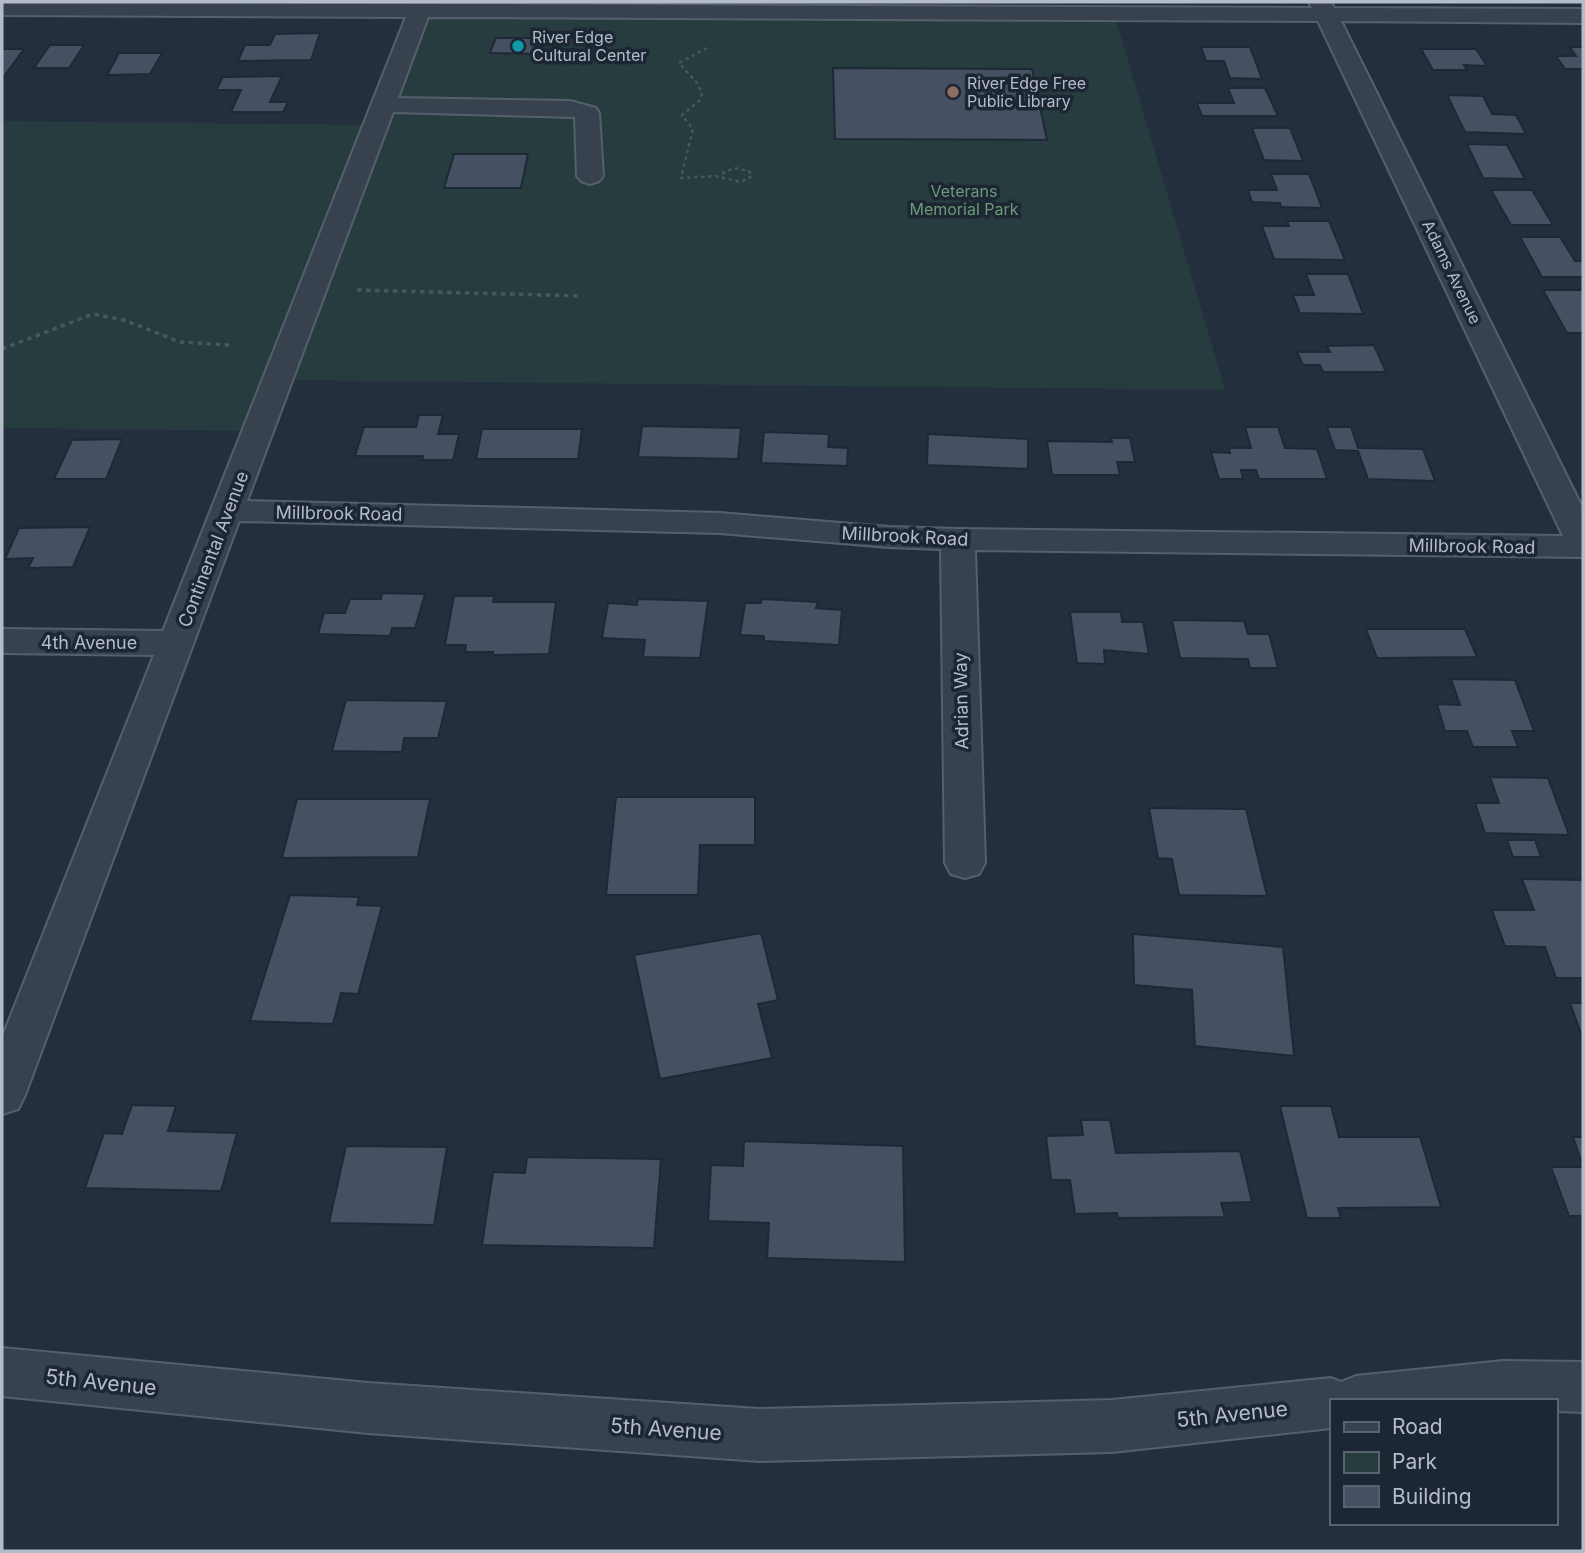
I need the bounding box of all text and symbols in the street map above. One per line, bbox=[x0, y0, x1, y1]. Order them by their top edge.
place label: River Edge Cultural Center bbox=[532, 27, 646, 65]
marker: River Edge Cultural Center bbox=[510, 38, 526, 54]
place label: River Edge Free Public Library bbox=[967, 73, 1086, 111]
marker: River Edge Free Public Library bbox=[945, 84, 961, 100]
park label: Veterans Memorial Park bbox=[909, 181, 1019, 219]
street label: Adams Avenue bbox=[1418, 217, 1486, 327]
street label: Continental Avenue bbox=[174, 468, 252, 630]
street label: Millbrook Road bbox=[275, 501, 403, 525]
street label: Millbrook Road bbox=[841, 522, 969, 550]
street label: Millbrook Road bbox=[1408, 534, 1536, 558]
street label: 4th Avenue bbox=[41, 632, 137, 653]
street label: Adrian Way bbox=[950, 652, 972, 750]
street label: 5th Avenue bbox=[44, 1364, 158, 1400]
street label: 5th Avenue bbox=[1175, 1396, 1289, 1432]
legend bbox=[1330, 1399, 1557, 1525]
street label: 5th Avenue bbox=[609, 1413, 723, 1445]
text: Road bbox=[1392, 1414, 1443, 1439]
text: Park bbox=[1392, 1449, 1437, 1474]
text: Building bbox=[1392, 1484, 1472, 1509]

